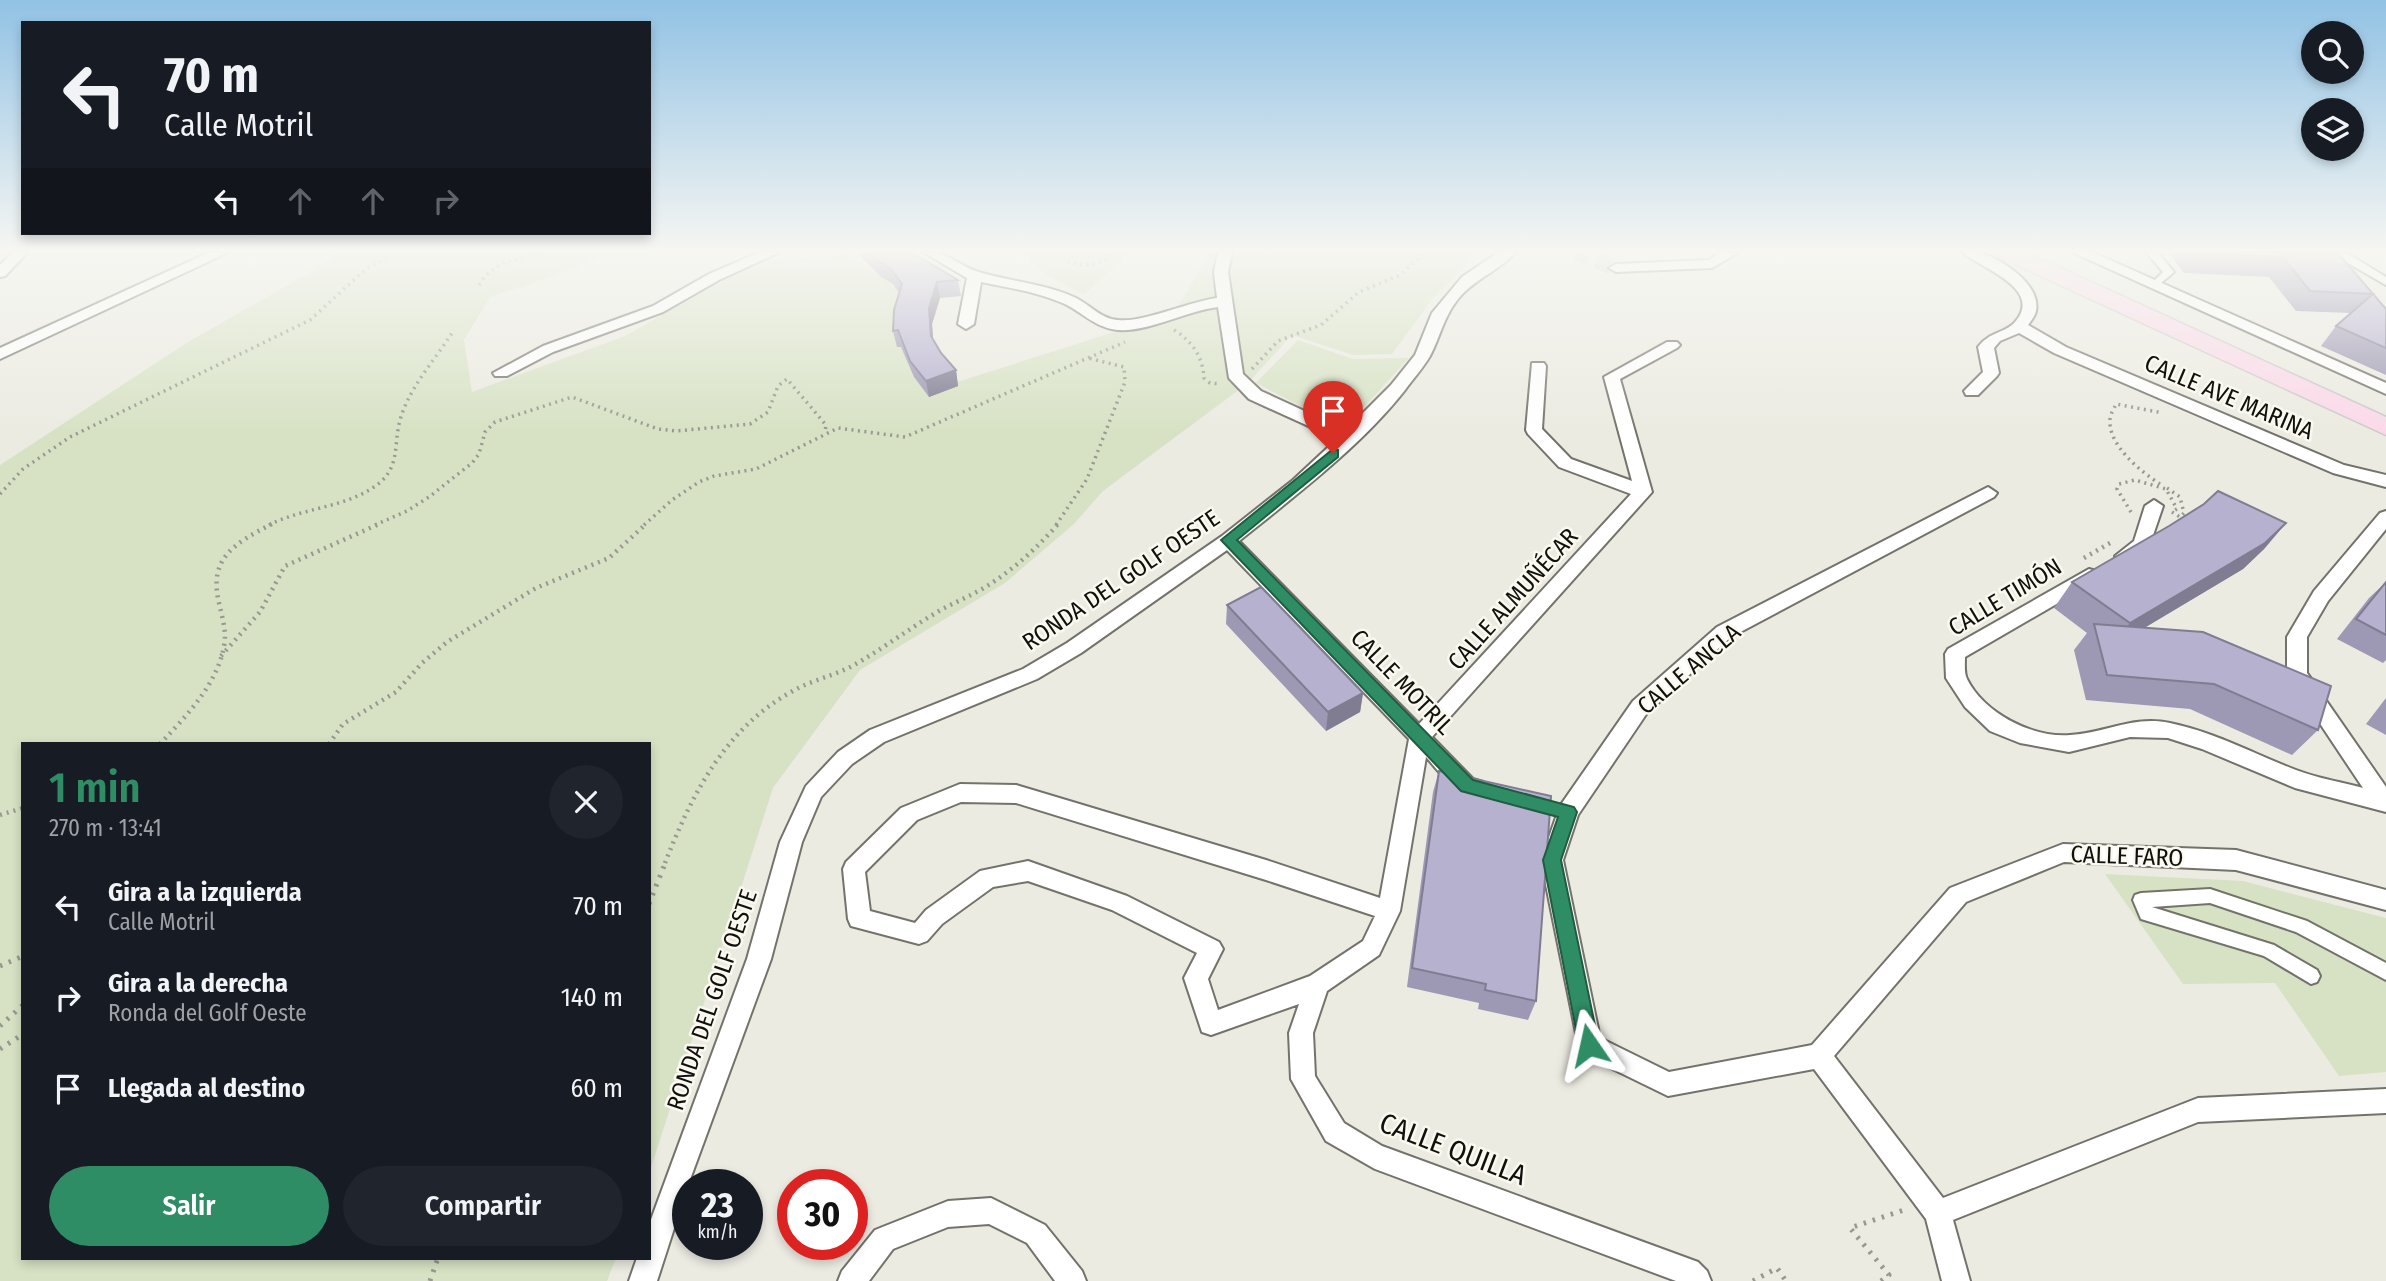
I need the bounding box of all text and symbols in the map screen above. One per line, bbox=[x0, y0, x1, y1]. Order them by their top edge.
map controls bbox=[2301, 21, 2364, 161]
button: search bbox=[2301, 21, 2364, 84]
text: 70 m bbox=[164, 46, 259, 105]
icon: left bbox=[49, 49, 140, 140]
button: layers bbox=[2301, 98, 2364, 161]
text: Calle Motril bbox=[164, 106, 313, 144]
icon: left bbox=[208, 182, 246, 220]
icon: ahead bbox=[281, 182, 319, 220]
icon: ahead bbox=[354, 182, 392, 220]
icon: right bbox=[427, 182, 465, 220]
street label: CALLE AVE MARINA bbox=[2140, 349, 2318, 445]
pin bbox=[1303, 381, 1363, 453]
icon: arrive bbox=[1314, 392, 1352, 430]
street label: RONDA DEL GOLF OESTE bbox=[1017, 504, 1225, 656]
street label: CALLE ALMUÑÉCAR bbox=[1441, 522, 1584, 675]
street label: CALLE TIMÓN bbox=[1943, 552, 2067, 642]
street label: CALLE ANCLA bbox=[1632, 618, 1746, 720]
street label: CALLE MOTRIL bbox=[1345, 624, 1459, 741]
text: 1 min bbox=[49, 763, 140, 813]
button: close bbox=[549, 765, 623, 839]
text: 270 m · 13:41 bbox=[49, 814, 162, 842]
street label: CALLE FARO bbox=[2070, 840, 2184, 872]
text: Gira a la izquierda bbox=[108, 877, 302, 908]
street label: RONDA DEL GOLF OESTE bbox=[661, 886, 763, 1114]
icon: left bbox=[49, 888, 87, 926]
text: 70 m bbox=[573, 891, 623, 922]
text: Calle Motril bbox=[108, 908, 215, 936]
text: Gira a la derecha bbox=[108, 968, 288, 999]
icon: right bbox=[49, 979, 87, 1017]
text: 140 m bbox=[561, 982, 623, 1013]
text: Ronda del Golf Oeste bbox=[108, 999, 307, 1027]
position arrow bbox=[1552, 1008, 1626, 1082]
icon: arrive bbox=[49, 1070, 87, 1108]
text: Llegada al destino bbox=[108, 1073, 305, 1104]
text: 60 m bbox=[570, 1073, 623, 1104]
street label: CALLE QUILLA bbox=[1375, 1106, 1531, 1192]
button: Salir bbox=[49, 1166, 329, 1246]
button: Compartir bbox=[343, 1166, 623, 1246]
speed limit sign: 30 bbox=[777, 1169, 868, 1260]
text: 23 bbox=[701, 1184, 734, 1226]
text: km/h bbox=[697, 1221, 738, 1243]

